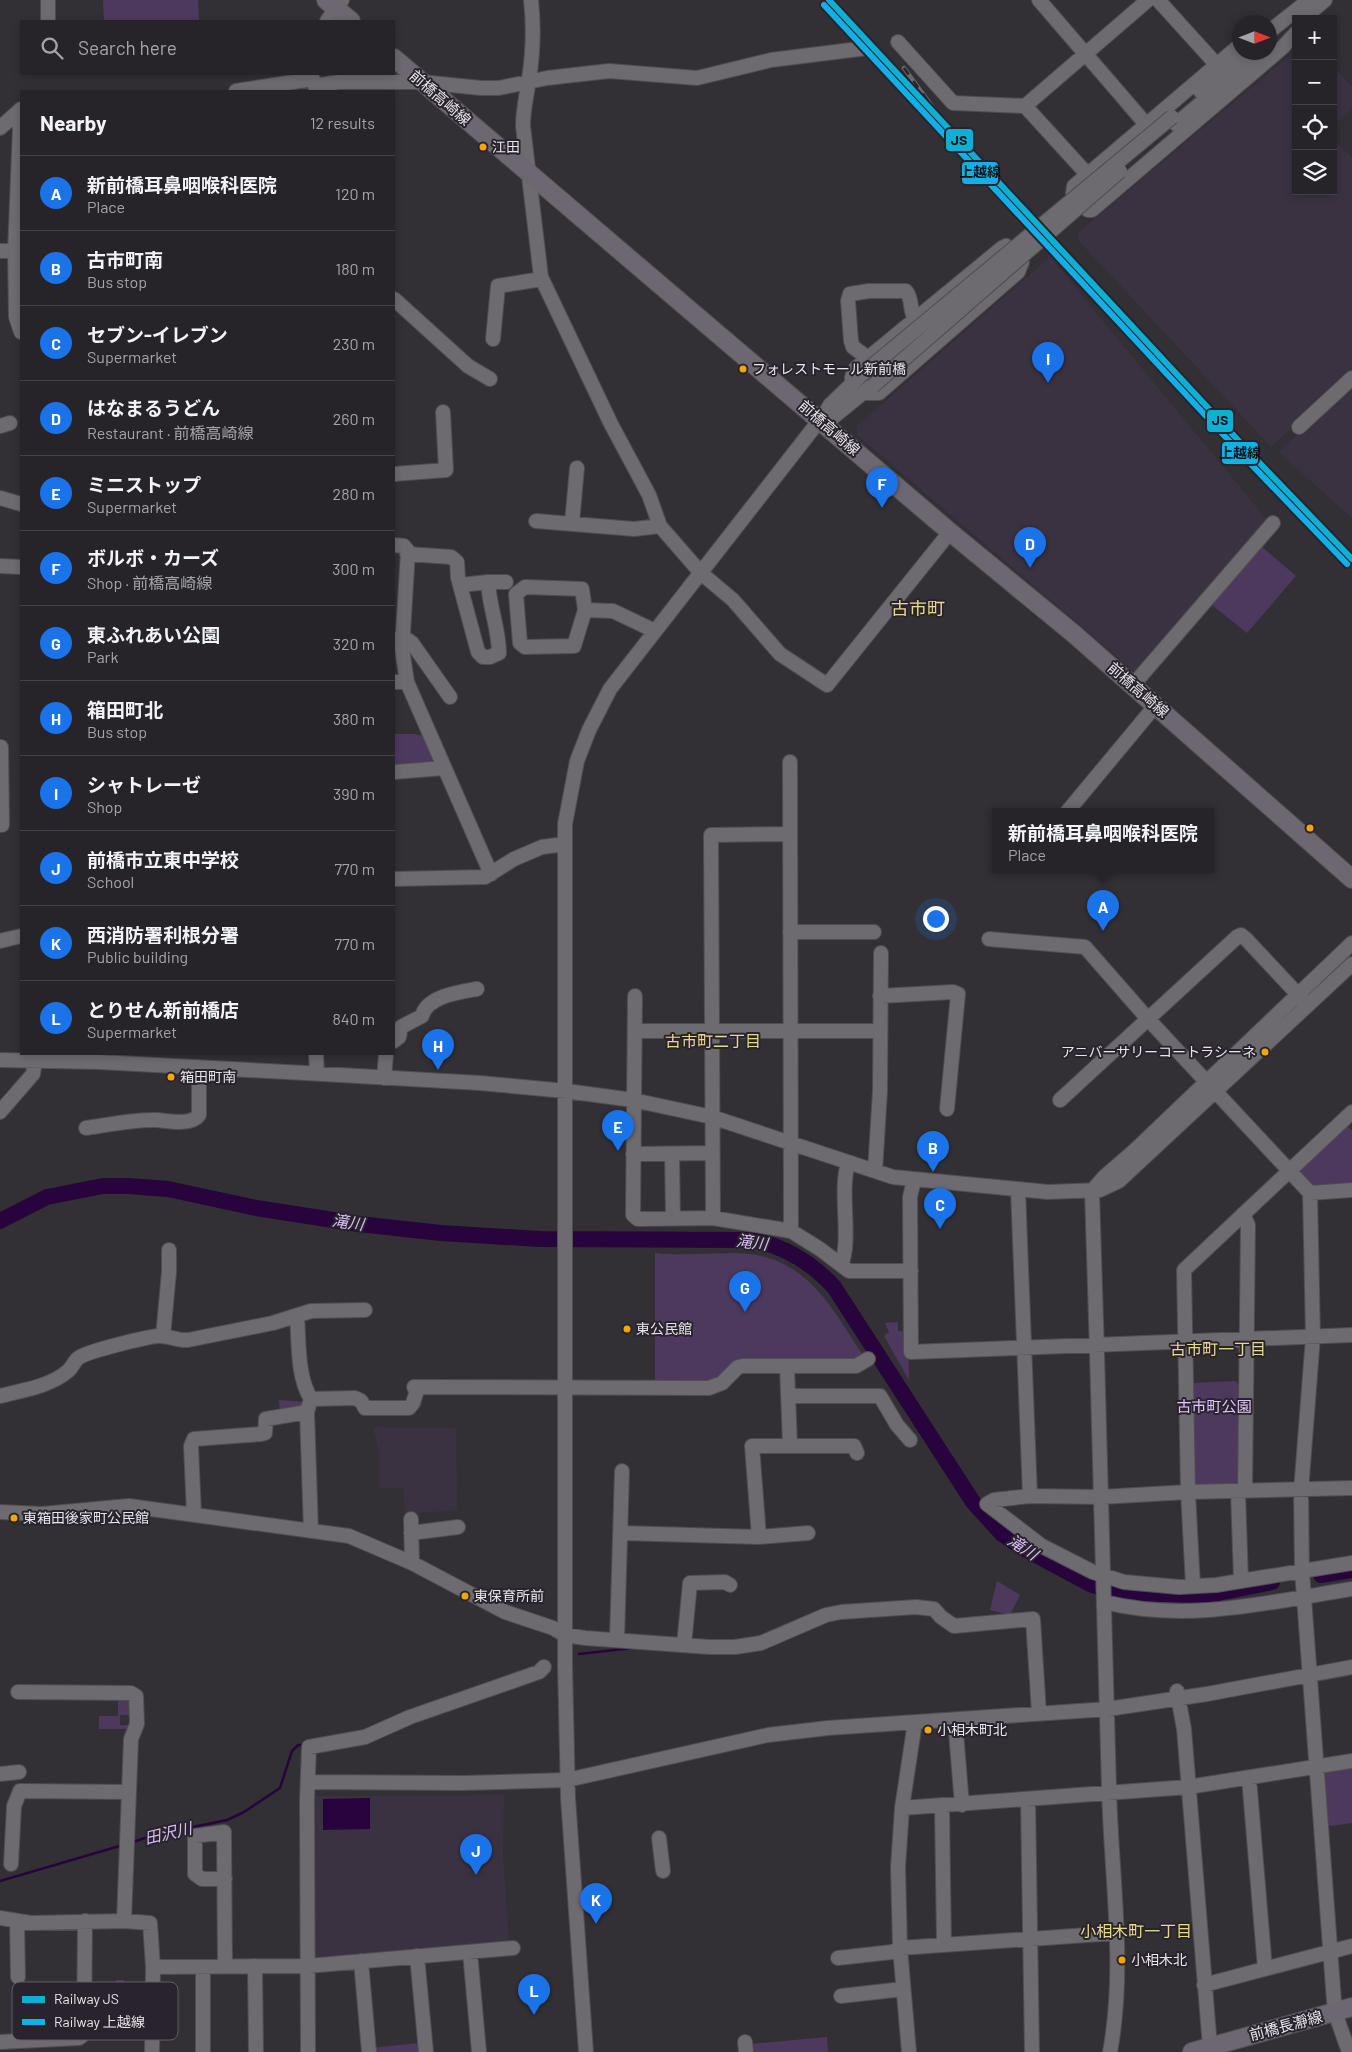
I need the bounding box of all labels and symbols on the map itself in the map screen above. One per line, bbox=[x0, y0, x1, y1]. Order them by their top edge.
north arrow bbox=[1232, 15, 1277, 60]
street label: 前橋高崎線 bbox=[406, 66, 475, 129]
line badge: JS bbox=[945, 128, 974, 152]
text: JS bbox=[951, 131, 967, 148]
place label: 江田 bbox=[492, 138, 520, 155]
marker: 江田 bbox=[478, 142, 488, 152]
line badge: 上越線 bbox=[961, 161, 999, 185]
text: 上越線 bbox=[959, 163, 1001, 180]
pin: I bbox=[1032, 342, 1064, 383]
place label: フォレストモール新前橋 bbox=[752, 360, 906, 377]
marker: フォレストモール新前橋 bbox=[738, 364, 748, 374]
street label: 前橋高崎線 bbox=[795, 396, 864, 459]
line badge: JS bbox=[1206, 409, 1234, 433]
text: JS bbox=[1212, 411, 1228, 428]
line badge: 上越線 bbox=[1221, 441, 1259, 465]
text: 上越線 bbox=[1219, 444, 1261, 461]
pin: F bbox=[866, 467, 898, 508]
pin: D bbox=[1014, 527, 1046, 568]
district label: 古市町 bbox=[891, 597, 945, 619]
street label: 前橋高崎線 bbox=[1104, 658, 1173, 721]
unlabelled marker bbox=[1305, 823, 1315, 833]
pin: A bbox=[1087, 890, 1119, 931]
your location bbox=[923, 906, 949, 932]
pin: H bbox=[422, 1029, 454, 1070]
district label: 古市町二丁目 bbox=[665, 1031, 761, 1050]
place label: アニバーサリーコートラシーネ bbox=[1061, 1043, 1256, 1060]
marker: アニバーサリーコートラシーネ bbox=[1260, 1047, 1270, 1057]
place label: 箱田町南 bbox=[180, 1068, 236, 1085]
marker: 箱田町南 bbox=[166, 1072, 176, 1082]
pin: E bbox=[602, 1110, 634, 1151]
pin: B bbox=[917, 1131, 949, 1172]
pin: C bbox=[924, 1188, 956, 1229]
water label: 滝川 bbox=[331, 1210, 367, 1233]
water label: 滝川 bbox=[735, 1230, 771, 1253]
pin: G bbox=[729, 1271, 761, 1312]
place label: 東公民館 bbox=[636, 1320, 692, 1337]
marker: 東公民館 bbox=[622, 1324, 632, 1334]
district label: 古市町一丁目 bbox=[1170, 1339, 1266, 1358]
park label: 古市町公園 bbox=[1176, 1397, 1252, 1415]
place label: 東箱田後家町公民館 bbox=[23, 1509, 149, 1526]
marker: 東箱田後家町公民館 bbox=[9, 1513, 19, 1523]
water label: 滝川 bbox=[1005, 1530, 1044, 1564]
place label: 東保育所前 bbox=[474, 1587, 544, 1604]
marker: 東保育所前 bbox=[460, 1591, 470, 1601]
place label: 小相木町北 bbox=[937, 1721, 1007, 1738]
marker: 小相木町北 bbox=[923, 1725, 933, 1735]
water label: 田沢川 bbox=[142, 1817, 195, 1847]
pin: J bbox=[460, 1834, 492, 1875]
pin: K bbox=[580, 1883, 612, 1924]
district label: 小相木町一丁目 bbox=[1080, 1921, 1192, 1940]
place label: 小相木北 bbox=[1131, 1951, 1187, 1968]
marker: 小相木北 bbox=[1117, 1955, 1127, 1965]
pin: L bbox=[518, 1974, 550, 2015]
legend bbox=[12, 1982, 178, 2040]
text: Railway JS bbox=[54, 1990, 119, 2007]
street label: 前橋長瀞線 bbox=[1247, 2007, 1324, 2043]
text: Railway 上越線 bbox=[54, 2013, 145, 2030]

